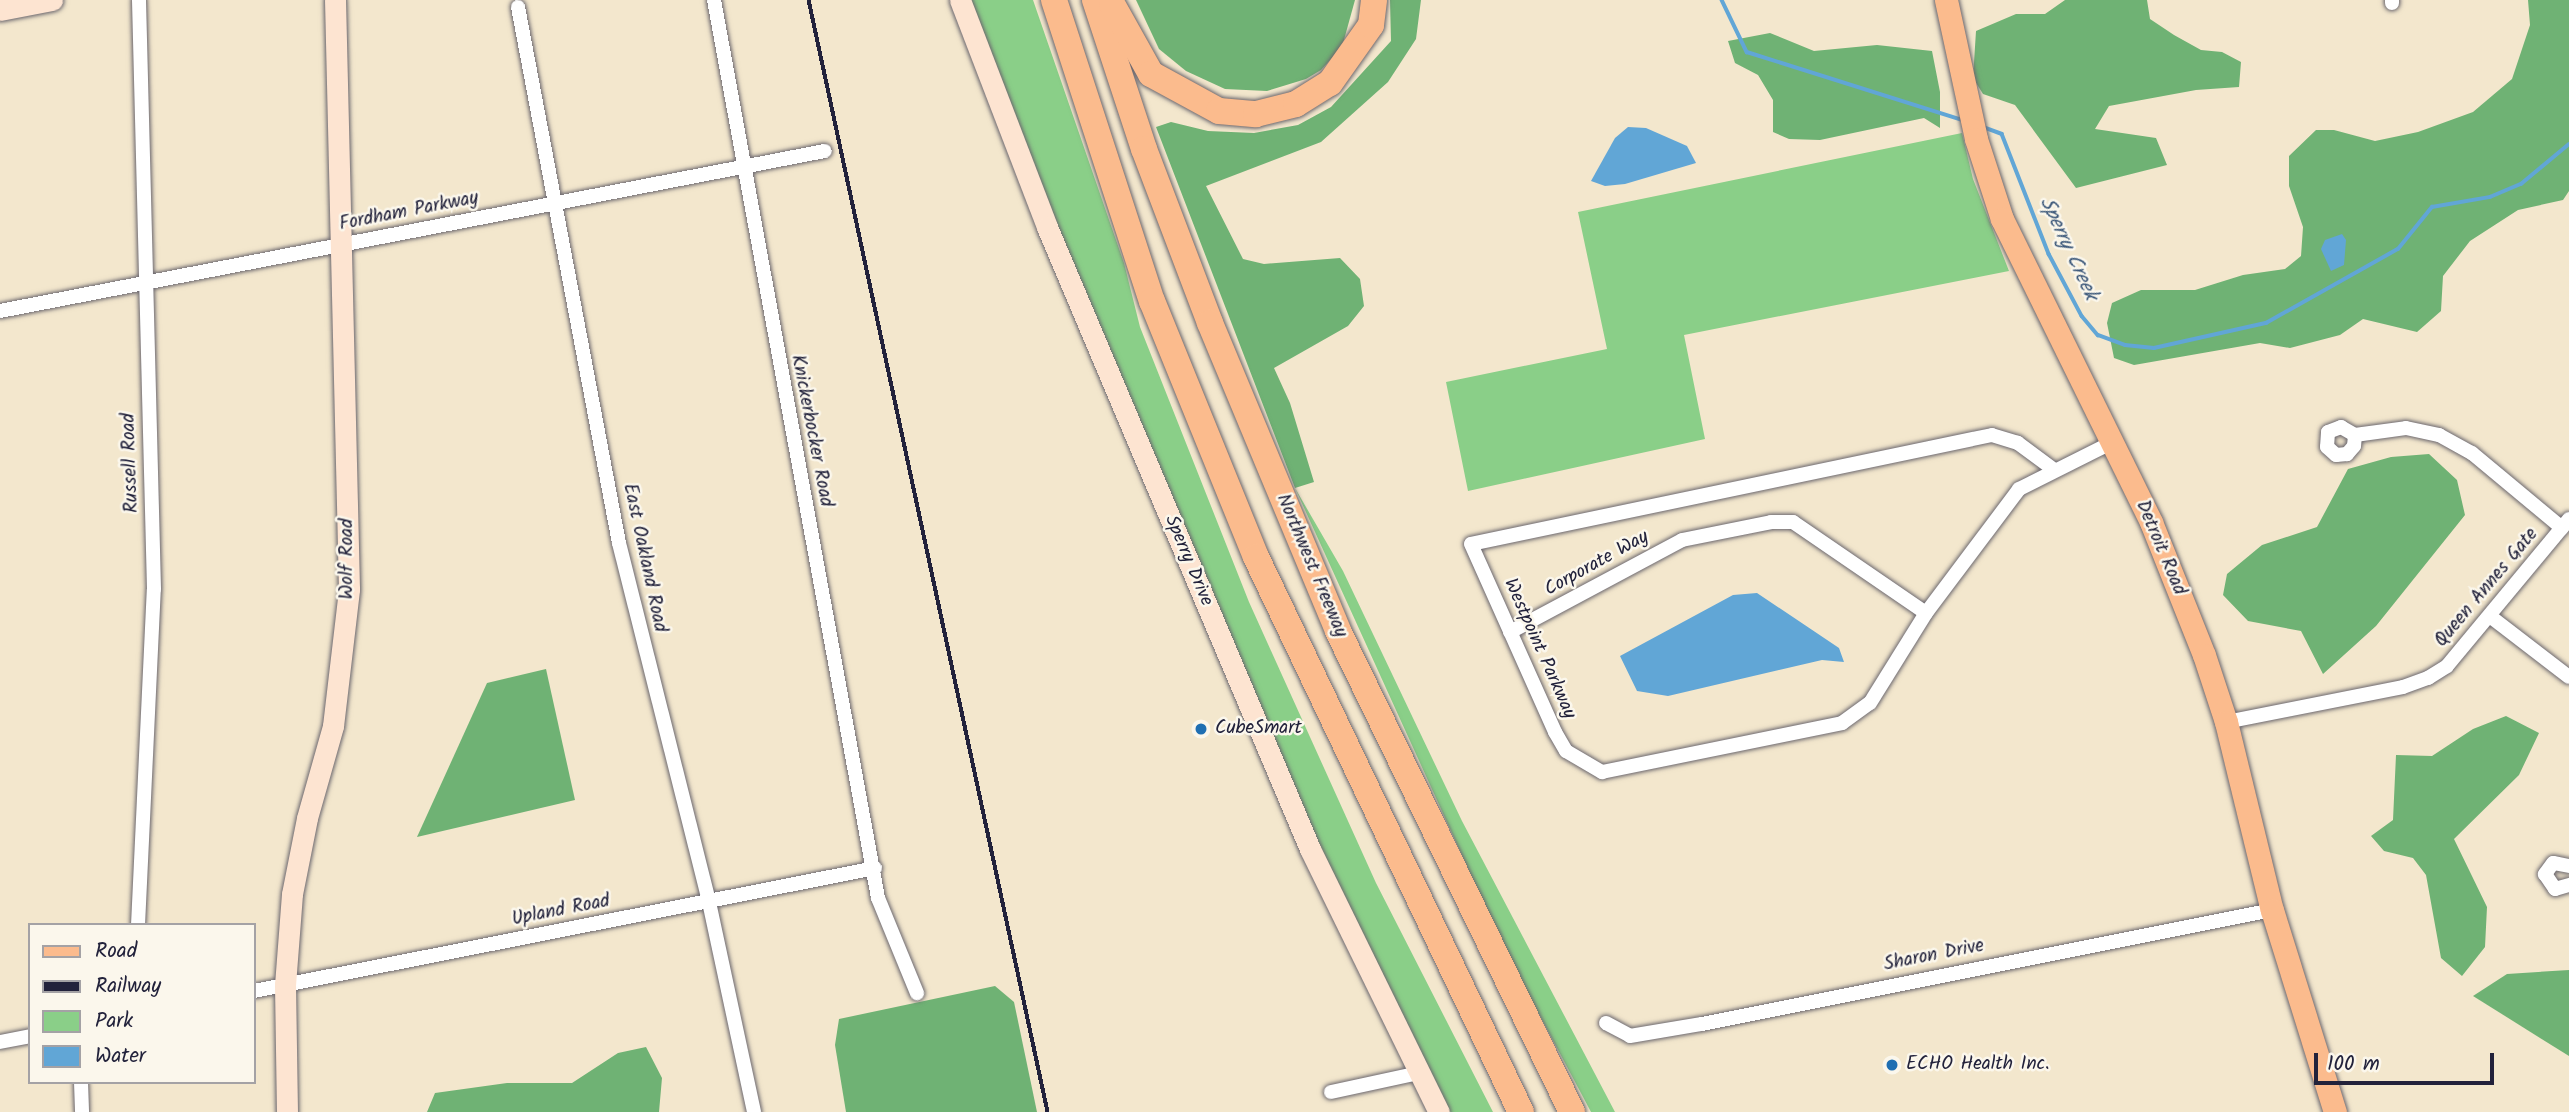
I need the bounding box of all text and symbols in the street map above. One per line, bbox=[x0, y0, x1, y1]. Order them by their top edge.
street label: Fordham Parkway bbox=[338, 187, 480, 237]
water label: Sperry Creek bbox=[2033, 193, 2103, 305]
street label: Knickerbocker Road bbox=[785, 353, 837, 509]
street label: Russell Road bbox=[118, 413, 144, 513]
street label: East Oakland Road bbox=[617, 482, 671, 634]
street label: Northwest Freeway bbox=[1270, 491, 1352, 641]
street label: Detroit Road bbox=[2130, 497, 2190, 599]
street label: Sperry Drive bbox=[1159, 512, 1217, 610]
street label: Wolf Road bbox=[337, 519, 359, 599]
street label: Queen Annes Gate bbox=[2430, 524, 2544, 652]
street label: Corporate Way bbox=[1541, 526, 1653, 602]
street label: Westpoint Parkway bbox=[1498, 575, 1580, 723]
place label: CubeSmart bbox=[1215, 718, 1302, 740]
marker: CubeSmart bbox=[1193, 721, 1209, 737]
street label: Upland Road bbox=[510, 890, 612, 932]
legend bbox=[28, 923, 256, 1084]
text: Road bbox=[95, 935, 137, 968]
street label: Sharon Drive bbox=[1882, 935, 1986, 977]
text: Railway bbox=[95, 970, 161, 1003]
text: Park bbox=[95, 1005, 133, 1038]
scale bar bbox=[2317, 1038, 2497, 1082]
text: Water bbox=[95, 1040, 146, 1073]
text: 100 m bbox=[2327, 1048, 2380, 1081]
place label: ECHO Health Inc. bbox=[1906, 1054, 2049, 1076]
marker: ECHO Health Inc. bbox=[1884, 1057, 1900, 1073]

